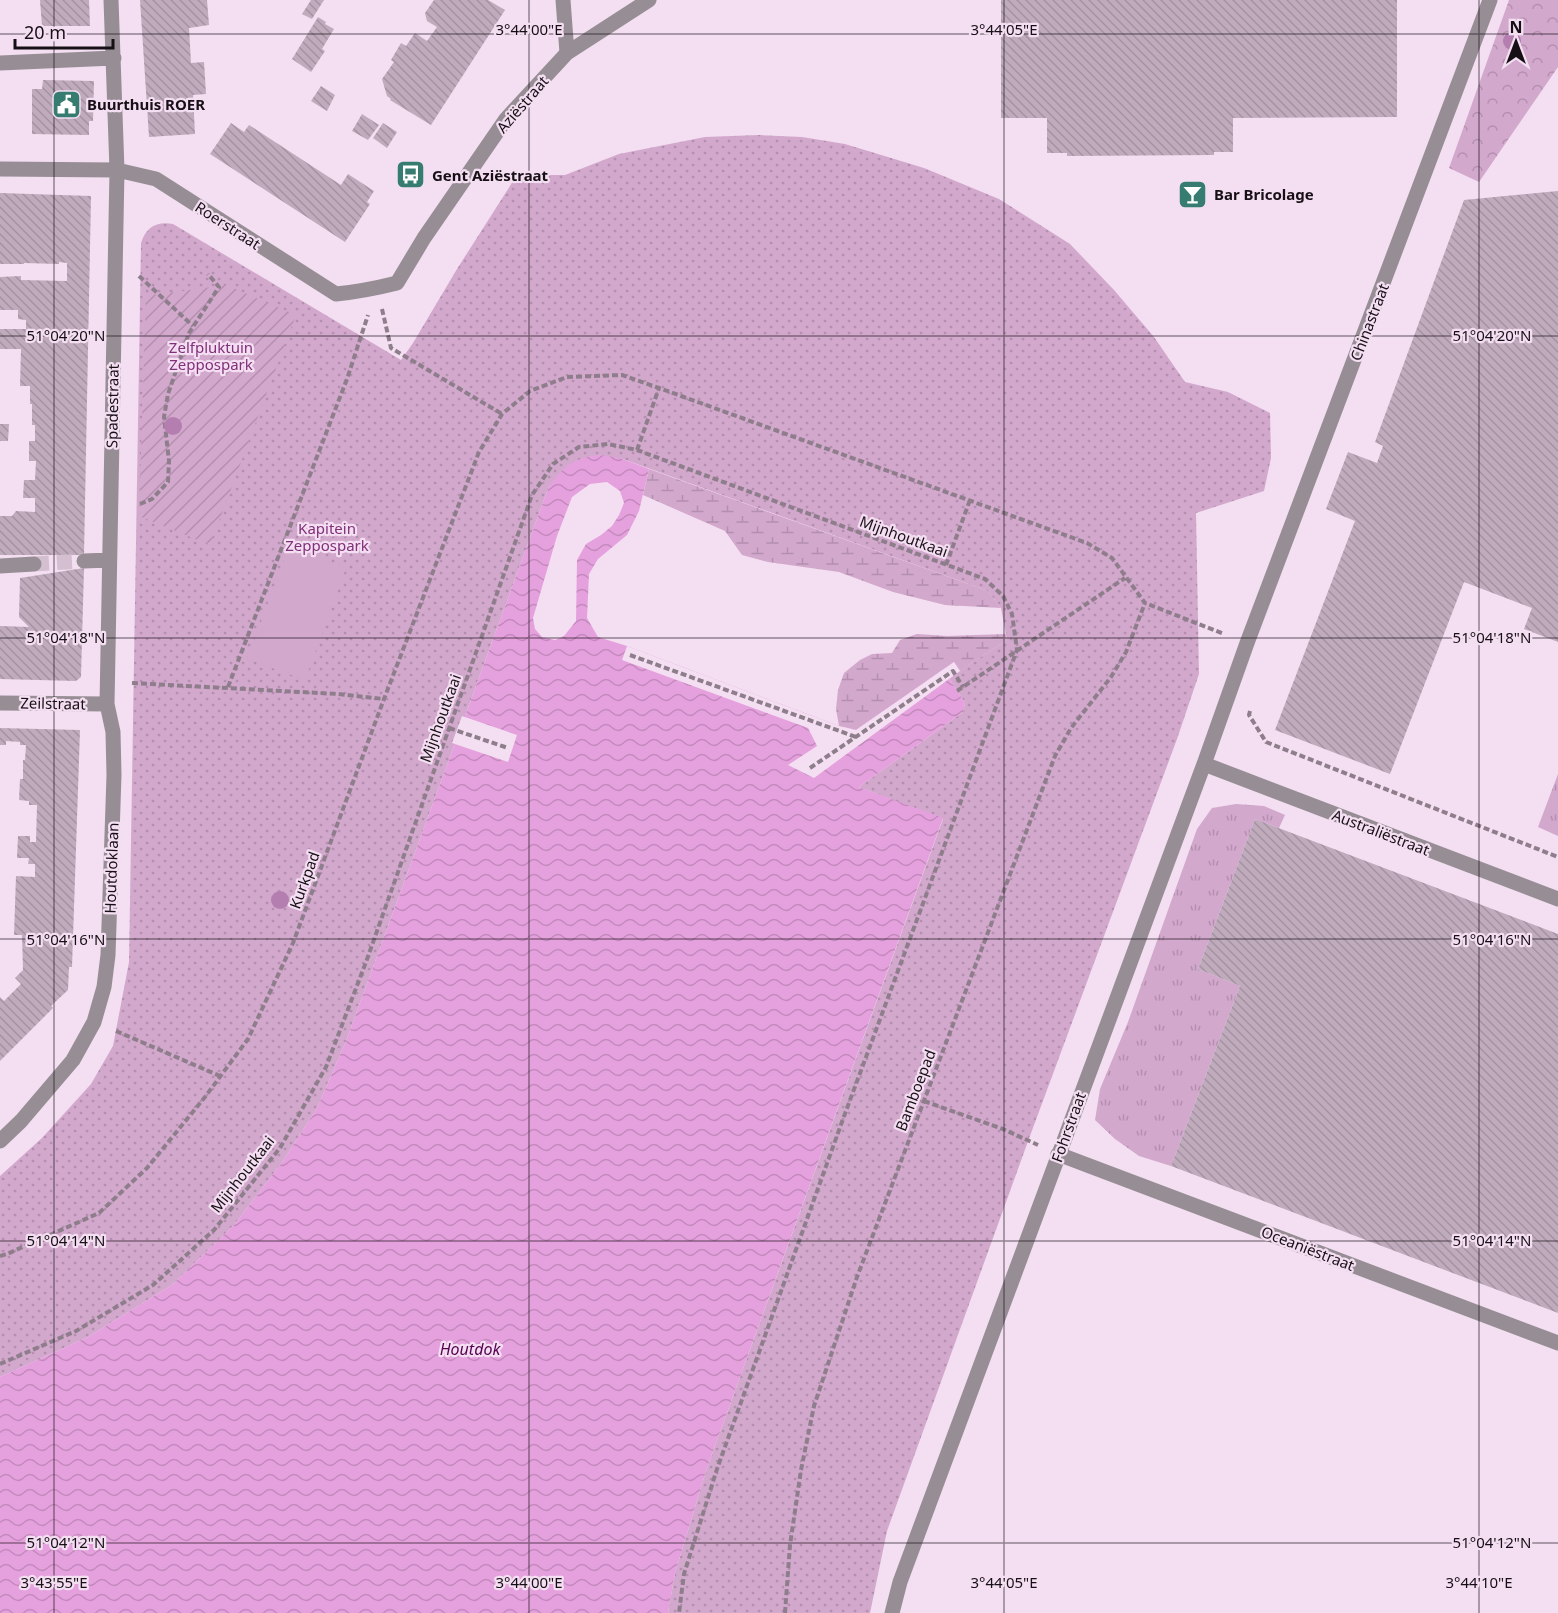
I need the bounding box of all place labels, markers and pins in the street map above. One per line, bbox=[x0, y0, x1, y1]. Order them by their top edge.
public building icon: Buurthuis ROER bbox=[50, 88, 82, 120]
place label: Buurthuis ROER bbox=[87, 94, 205, 114]
bus stop icon: Gent Aziëstraat bbox=[395, 159, 427, 191]
place label: Gent Aziëstraat bbox=[432, 165, 549, 185]
bar icon: Bar Bricolage bbox=[1177, 178, 1209, 210]
place label: Bar Bricolage bbox=[1214, 184, 1314, 204]

